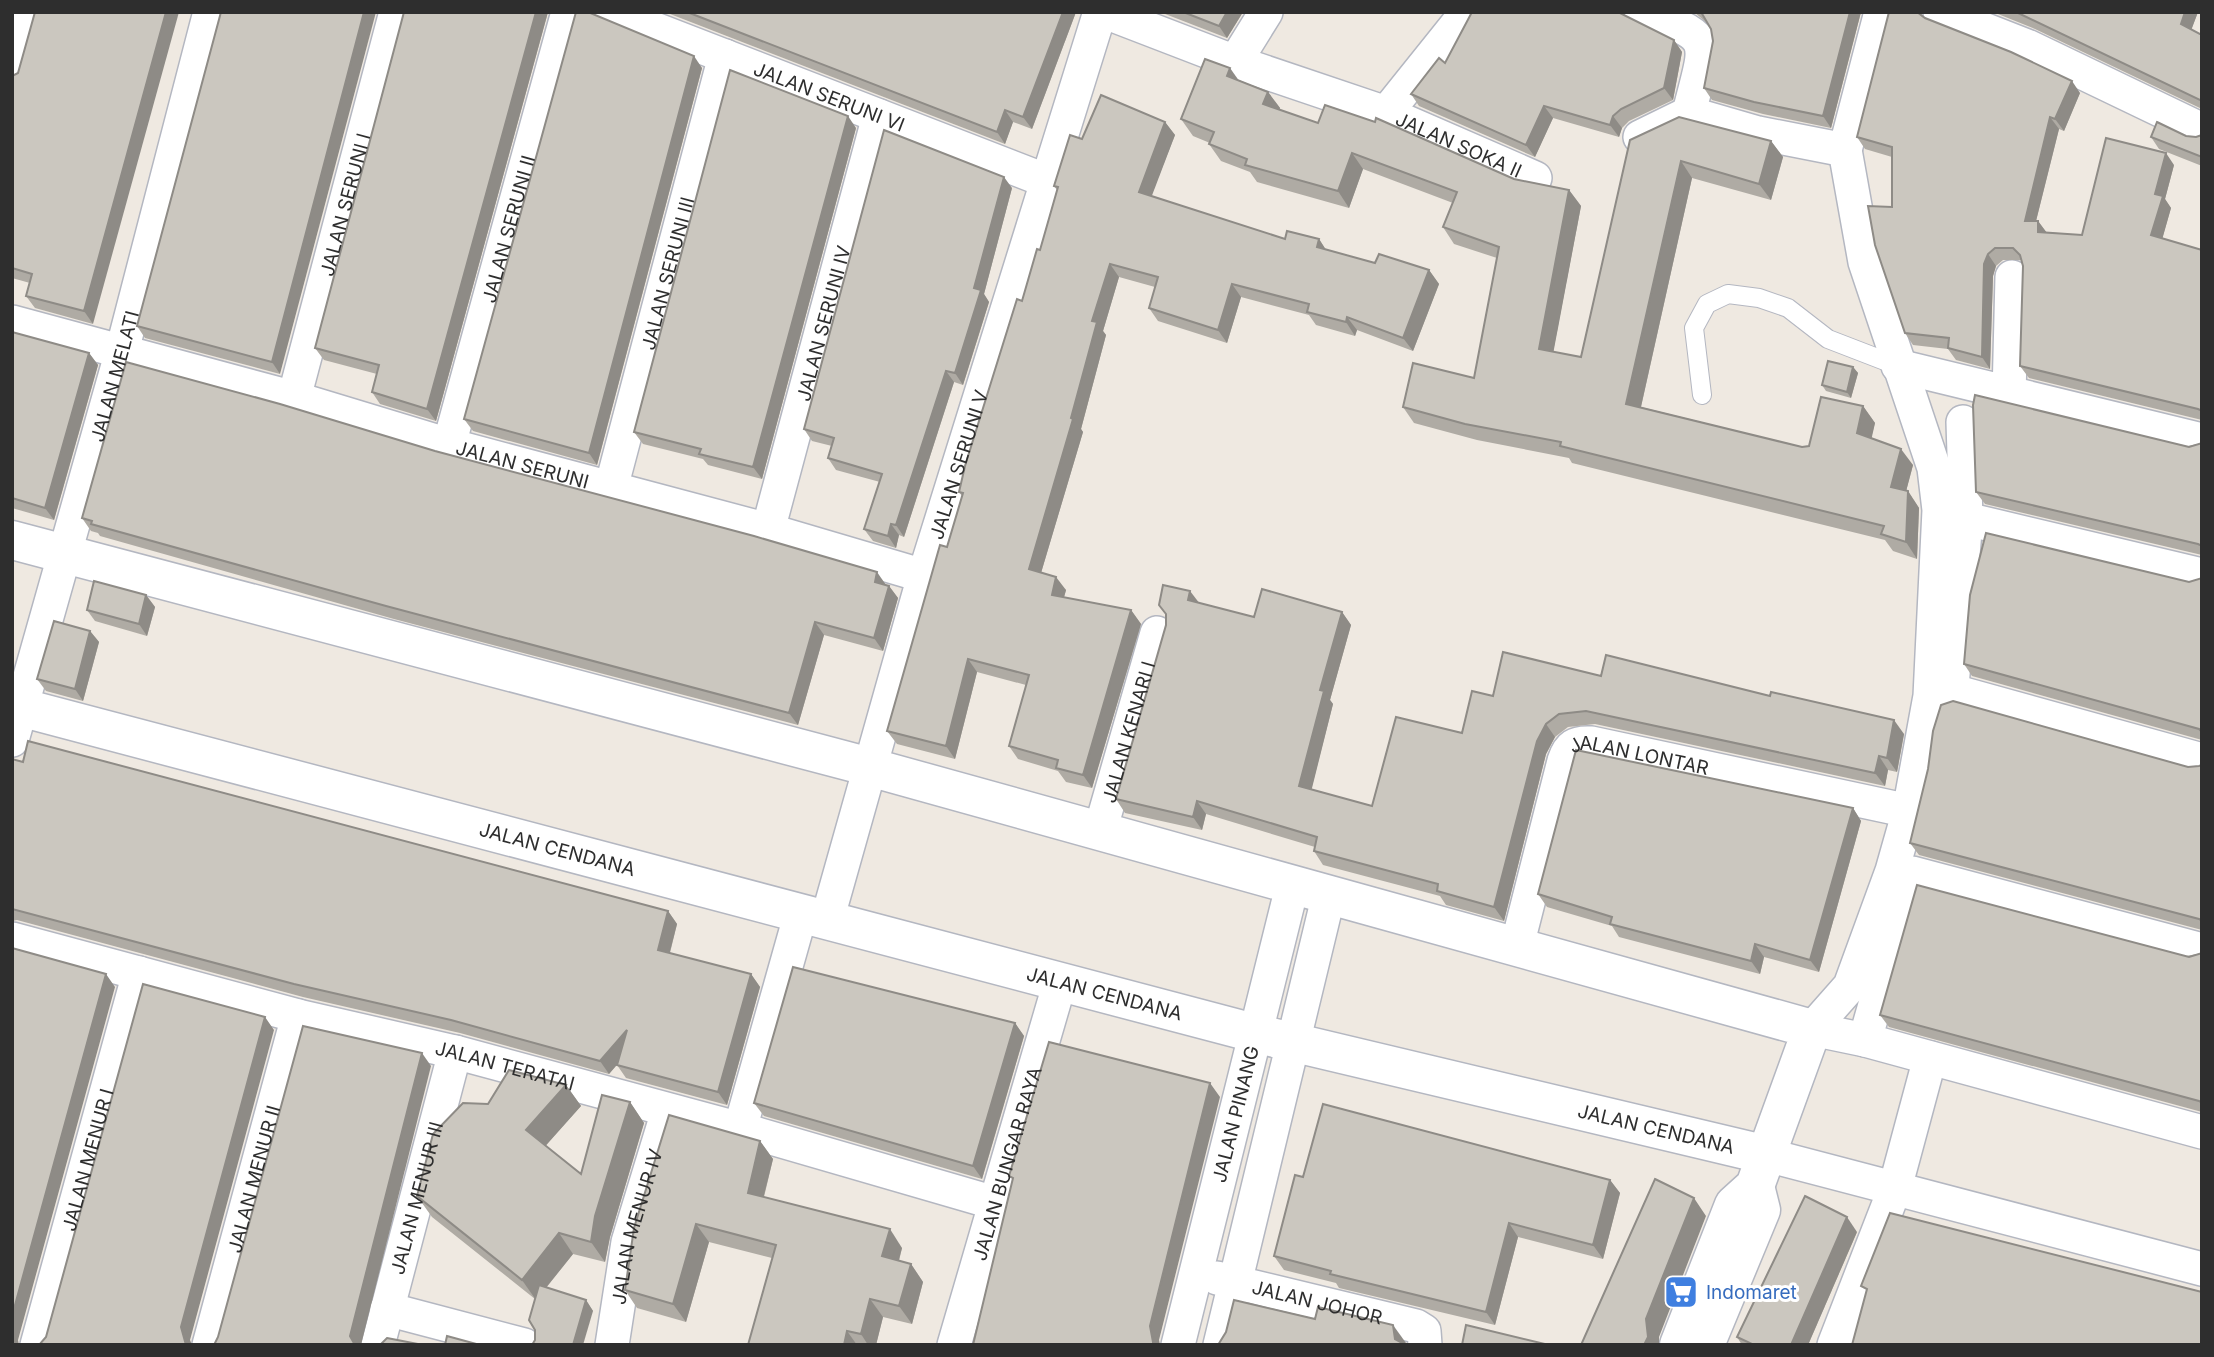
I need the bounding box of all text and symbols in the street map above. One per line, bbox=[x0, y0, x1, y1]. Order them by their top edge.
street label: JALAN SERUNI VI bbox=[750, 57, 908, 137]
street label: JALAN SOKA II bbox=[1392, 108, 1525, 183]
street label: JALAN SERUNI I bbox=[316, 131, 375, 279]
street label: JALAN SERUNI II bbox=[478, 153, 540, 306]
street label: JALAN SERUNI III bbox=[637, 195, 699, 352]
street label: JALAN SERUNI IV bbox=[792, 243, 856, 404]
street label: JALAN MELATI bbox=[86, 308, 144, 445]
street label: JALAN SERUNI V bbox=[925, 387, 993, 542]
street label: JALAN SERUNI bbox=[453, 436, 591, 494]
street label: JALAN KENARI I bbox=[1098, 659, 1160, 806]
street label: JALAN LONTAR bbox=[1564, 732, 1711, 780]
street label: JALAN CENDANA bbox=[477, 818, 638, 881]
street label: JALAN CENDANA bbox=[1024, 962, 1185, 1026]
street label: JALAN TERATAI bbox=[433, 1037, 577, 1096]
street label: JALAN PINANG bbox=[1208, 1043, 1264, 1185]
street label: JALAN BUNGAR RAYA bbox=[968, 1064, 1047, 1263]
street label: JALAN MENUR I bbox=[58, 1086, 119, 1234]
street label: JALAN CENDANA bbox=[1575, 1099, 1737, 1159]
street label: JALAN MENUR II bbox=[223, 1103, 285, 1255]
street label: JALAN MENUR III bbox=[386, 1119, 448, 1277]
street label: JALAN MENUR IV bbox=[607, 1146, 668, 1306]
supermarket icon: Indomaret bbox=[1662, 1273, 1700, 1311]
street label: JALAN JOHOR bbox=[1249, 1276, 1385, 1329]
place label: Indomaret bbox=[1706, 1281, 1797, 1304]

